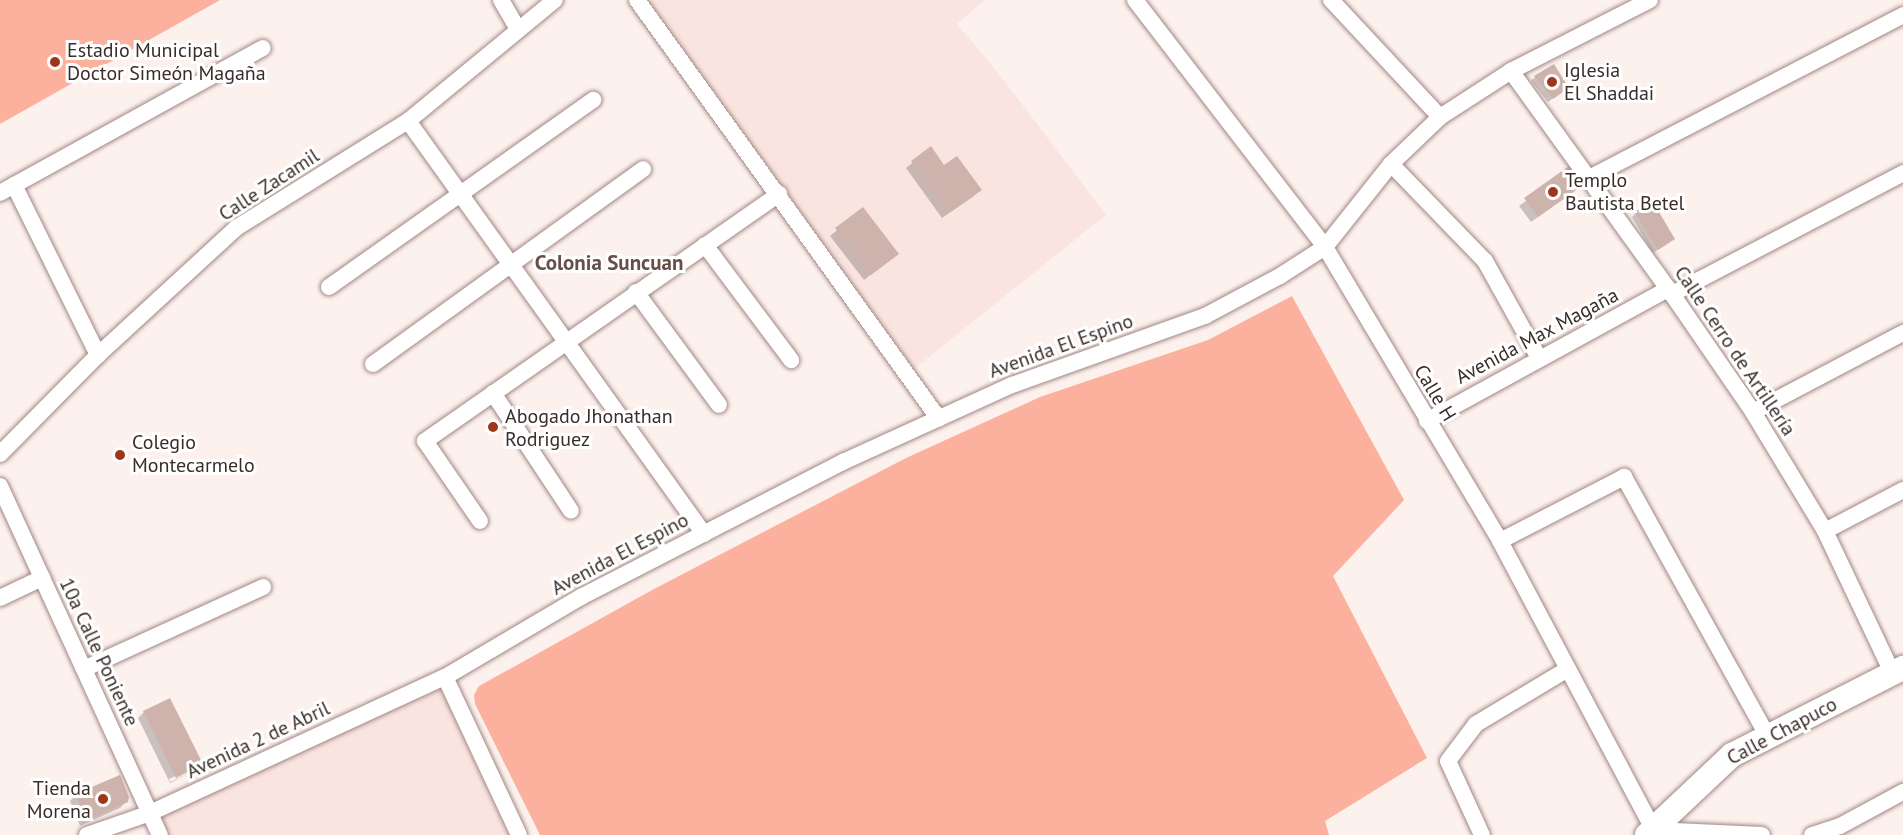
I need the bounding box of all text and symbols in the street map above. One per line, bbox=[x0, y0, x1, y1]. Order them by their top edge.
place label: Estadio Municipal Doctor Simeón Magaña bbox=[67, 39, 266, 86]
marker: Estadio Municipal Doctor Simeón Magaña bbox=[48, 55, 62, 69]
place label: Iglesia El Shaddai bbox=[1564, 58, 1654, 105]
marker: Iglesia El Shaddai bbox=[1545, 75, 1559, 89]
street label: Calle Zacamil bbox=[214, 144, 324, 226]
place label: Templo Bautista Betel bbox=[1565, 168, 1684, 215]
marker: Templo Bautista Betel bbox=[1546, 185, 1560, 199]
district label: Colonia Suncuan bbox=[535, 250, 683, 276]
street label: Calle Cerro de Artillería bbox=[1669, 261, 1801, 441]
street label: Avenida Max Magaña bbox=[1451, 283, 1623, 389]
street label: Avenida El Espino bbox=[986, 309, 1136, 383]
street label: Calle H bbox=[1409, 360, 1461, 426]
place label: Abogado Jhonathan Rodriguez bbox=[505, 404, 673, 451]
marker: Abogado Jhonathan Rodriguez bbox=[486, 420, 500, 434]
place label: Colegio Montecarmelo bbox=[132, 431, 255, 478]
marker: Colegio Montecarmelo bbox=[113, 448, 127, 462]
street label: Avenida El Espino bbox=[547, 508, 693, 600]
street label: 10a Calle Poniente bbox=[54, 574, 144, 730]
street label: Calle Chapuco bbox=[1723, 692, 1841, 770]
street label: Avenida 2 de Abril bbox=[182, 696, 334, 784]
place label: Tienda Morena bbox=[27, 776, 91, 823]
marker: Tienda Morena bbox=[96, 792, 110, 806]

